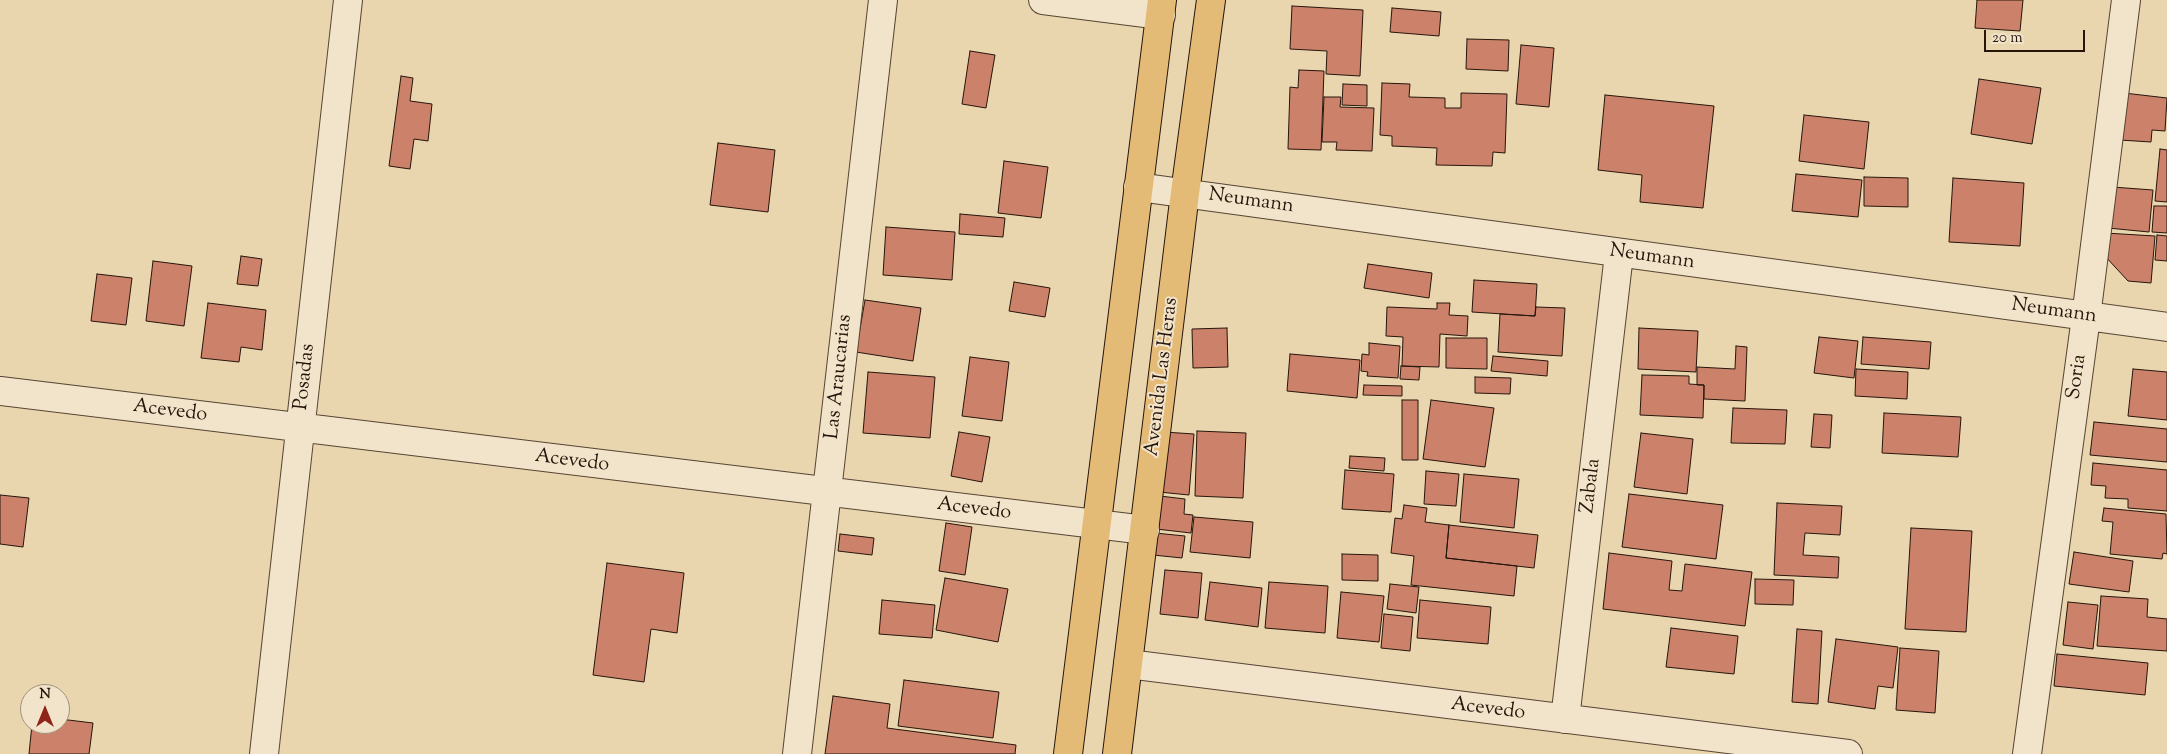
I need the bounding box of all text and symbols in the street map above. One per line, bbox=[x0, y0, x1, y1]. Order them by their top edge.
scale bar bbox=[1987, 20, 2088, 52]
text: 20 m bbox=[1992, 28, 2023, 49]
street label: Neumann bbox=[1207, 184, 1295, 220]
street label: Neumann bbox=[1608, 240, 1696, 276]
street label: Neumann bbox=[2010, 294, 2098, 330]
street label: Avenida Las Heras bbox=[1141, 296, 1185, 458]
street label: Las Araucarias bbox=[822, 313, 858, 441]
street label: Posadas bbox=[291, 343, 321, 411]
street label: Soria bbox=[2063, 353, 2093, 401]
street label: Acevedo bbox=[132, 396, 208, 428]
street label: Acevedo bbox=[534, 446, 610, 478]
street label: Zabala bbox=[1577, 457, 1607, 515]
street label: Acevedo bbox=[936, 494, 1012, 526]
north arrow bbox=[20, 684, 70, 734]
text: N bbox=[39, 685, 51, 705]
street label: Acevedo bbox=[1450, 694, 1526, 726]

